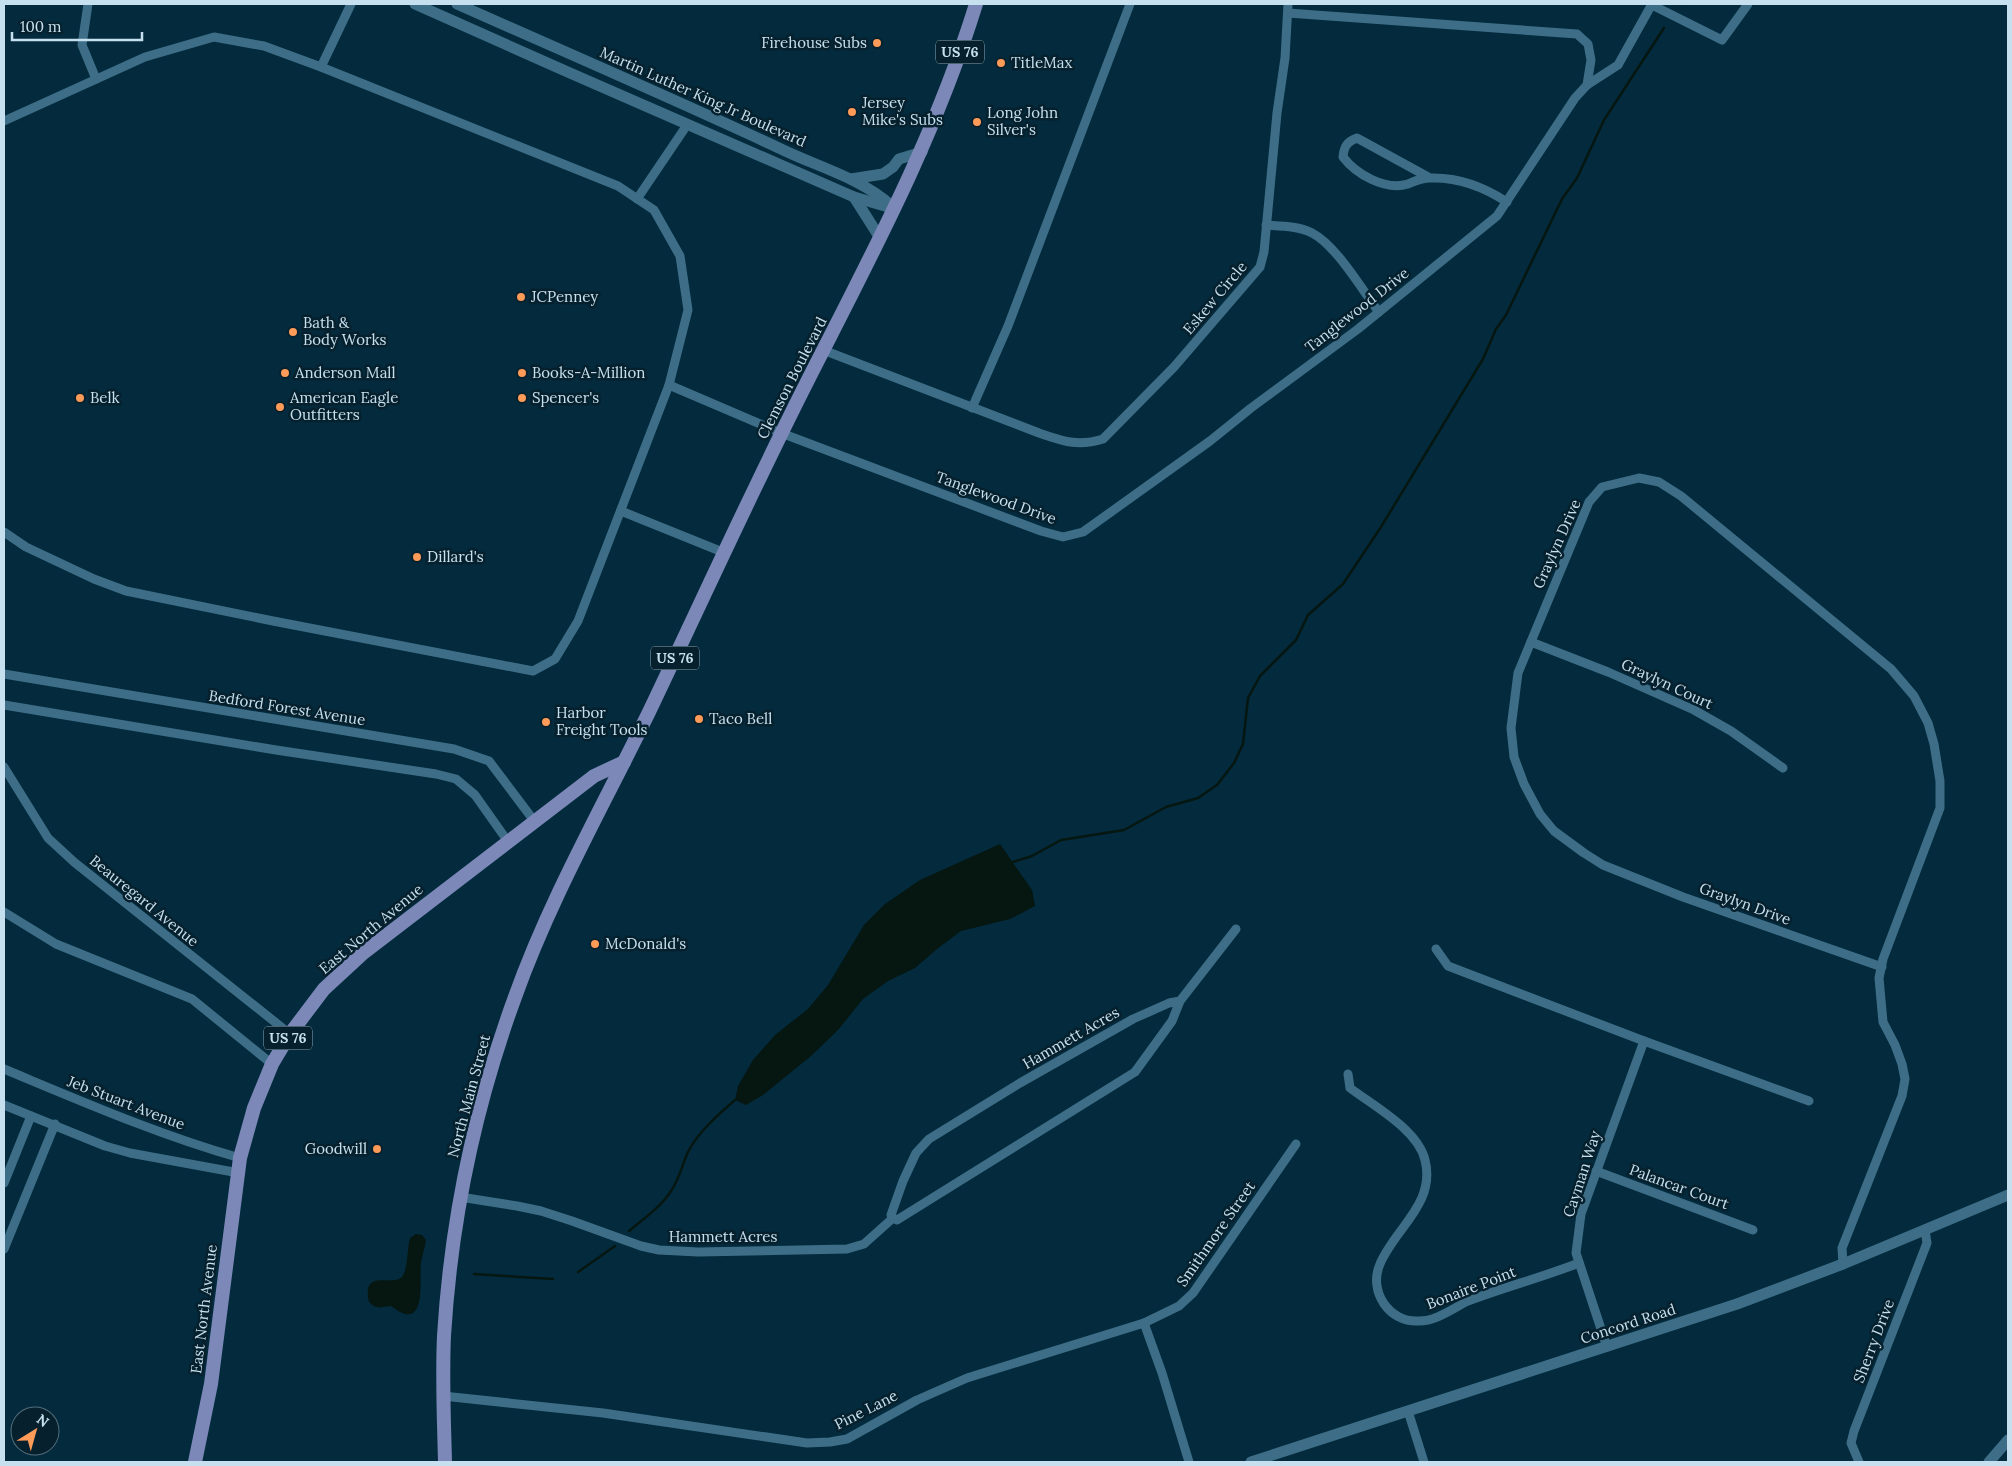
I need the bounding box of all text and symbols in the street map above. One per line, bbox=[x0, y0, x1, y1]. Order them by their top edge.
scale bar bbox=[12, 10, 142, 42]
text: 100 m bbox=[20, 17, 61, 36]
place label: Firehouse Subs bbox=[761, 33, 867, 52]
marker: Firehouse Subs bbox=[871, 37, 883, 49]
road number: US 76 bbox=[936, 41, 984, 64]
street label: Martin Luther King Jr Boulevard bbox=[597, 42, 809, 151]
place label: TitleMax bbox=[1011, 53, 1072, 72]
marker: TitleMax bbox=[995, 57, 1007, 69]
place label: Jersey Mike's Subs bbox=[861, 93, 943, 129]
place label: Long John Silver's bbox=[987, 103, 1058, 139]
marker: Jersey Mike's Subs bbox=[846, 106, 858, 118]
marker: Long John Silver's bbox=[971, 116, 983, 128]
street label: Eskew Circle bbox=[1179, 257, 1251, 338]
street label: Tanglewood Drive bbox=[1301, 263, 1412, 356]
place label: JCPenney bbox=[530, 287, 598, 306]
marker: JCPenney bbox=[515, 291, 527, 303]
place label: Bath & Body Works bbox=[303, 313, 386, 349]
street label: Clemson Boulevard bbox=[753, 313, 831, 442]
marker: Bath & Body Works bbox=[287, 326, 299, 338]
place label: Anderson Mall bbox=[294, 363, 396, 382]
place label: Books-A-Million bbox=[532, 363, 645, 382]
marker: Anderson Mall bbox=[279, 367, 291, 379]
marker: Books-A-Million bbox=[516, 367, 528, 379]
place label: Belk bbox=[90, 388, 120, 407]
place label: American Eagle Outfitters bbox=[289, 388, 398, 424]
place label: Spencer's bbox=[532, 388, 599, 407]
marker: Belk bbox=[74, 392, 86, 404]
marker: Spencer's bbox=[516, 392, 528, 404]
marker: American Eagle Outfitters bbox=[274, 401, 286, 413]
street label: Tanglewood Drive bbox=[933, 467, 1059, 528]
street label: Graylyn Drive bbox=[1528, 496, 1585, 591]
place label: Dillard's bbox=[427, 547, 484, 566]
marker: Dillard's bbox=[411, 551, 423, 563]
road number: US 76 bbox=[651, 646, 699, 670]
street label: Graylyn Court bbox=[1618, 654, 1716, 713]
street label: Bedford Forest Avenue bbox=[207, 686, 367, 729]
place label: Harbor Freight Tools bbox=[556, 703, 648, 739]
place label: Taco Bell bbox=[709, 709, 772, 728]
marker: Taco Bell bbox=[693, 713, 705, 725]
marker: Harbor Freight Tools bbox=[540, 716, 552, 728]
street label: Beauregard Avenue bbox=[86, 851, 203, 950]
street label: Graylyn Drive bbox=[1697, 878, 1793, 929]
street label: East North Avenue bbox=[315, 880, 427, 978]
place label: McDonald's bbox=[605, 934, 686, 953]
marker: McDonald's bbox=[589, 938, 601, 950]
street label: Hammett Acres bbox=[1019, 1002, 1123, 1073]
road number: US 76 bbox=[264, 1026, 312, 1050]
street label: North Main Street bbox=[443, 1032, 494, 1160]
street label: Jeb Stuart Avenue bbox=[64, 1071, 188, 1134]
street label: Cayman Way bbox=[1559, 1128, 1604, 1220]
place label: Goodwill bbox=[305, 1139, 367, 1158]
marker: Goodwill bbox=[371, 1143, 383, 1155]
street label: Palancar Court bbox=[1627, 1160, 1732, 1213]
street label: Smithmore Street bbox=[1172, 1177, 1259, 1290]
street label: Hammett Acres bbox=[669, 1227, 777, 1246]
street label: East North Avenue bbox=[186, 1243, 221, 1375]
street label: Bonaire Point bbox=[1423, 1262, 1518, 1313]
street label: Sherry Drive bbox=[1849, 1296, 1898, 1385]
street label: Concord Road bbox=[1578, 1299, 1678, 1348]
street label: Pine Lane bbox=[831, 1386, 901, 1434]
north arrow bbox=[10, 1406, 60, 1456]
text: N bbox=[33, 1410, 53, 1431]

